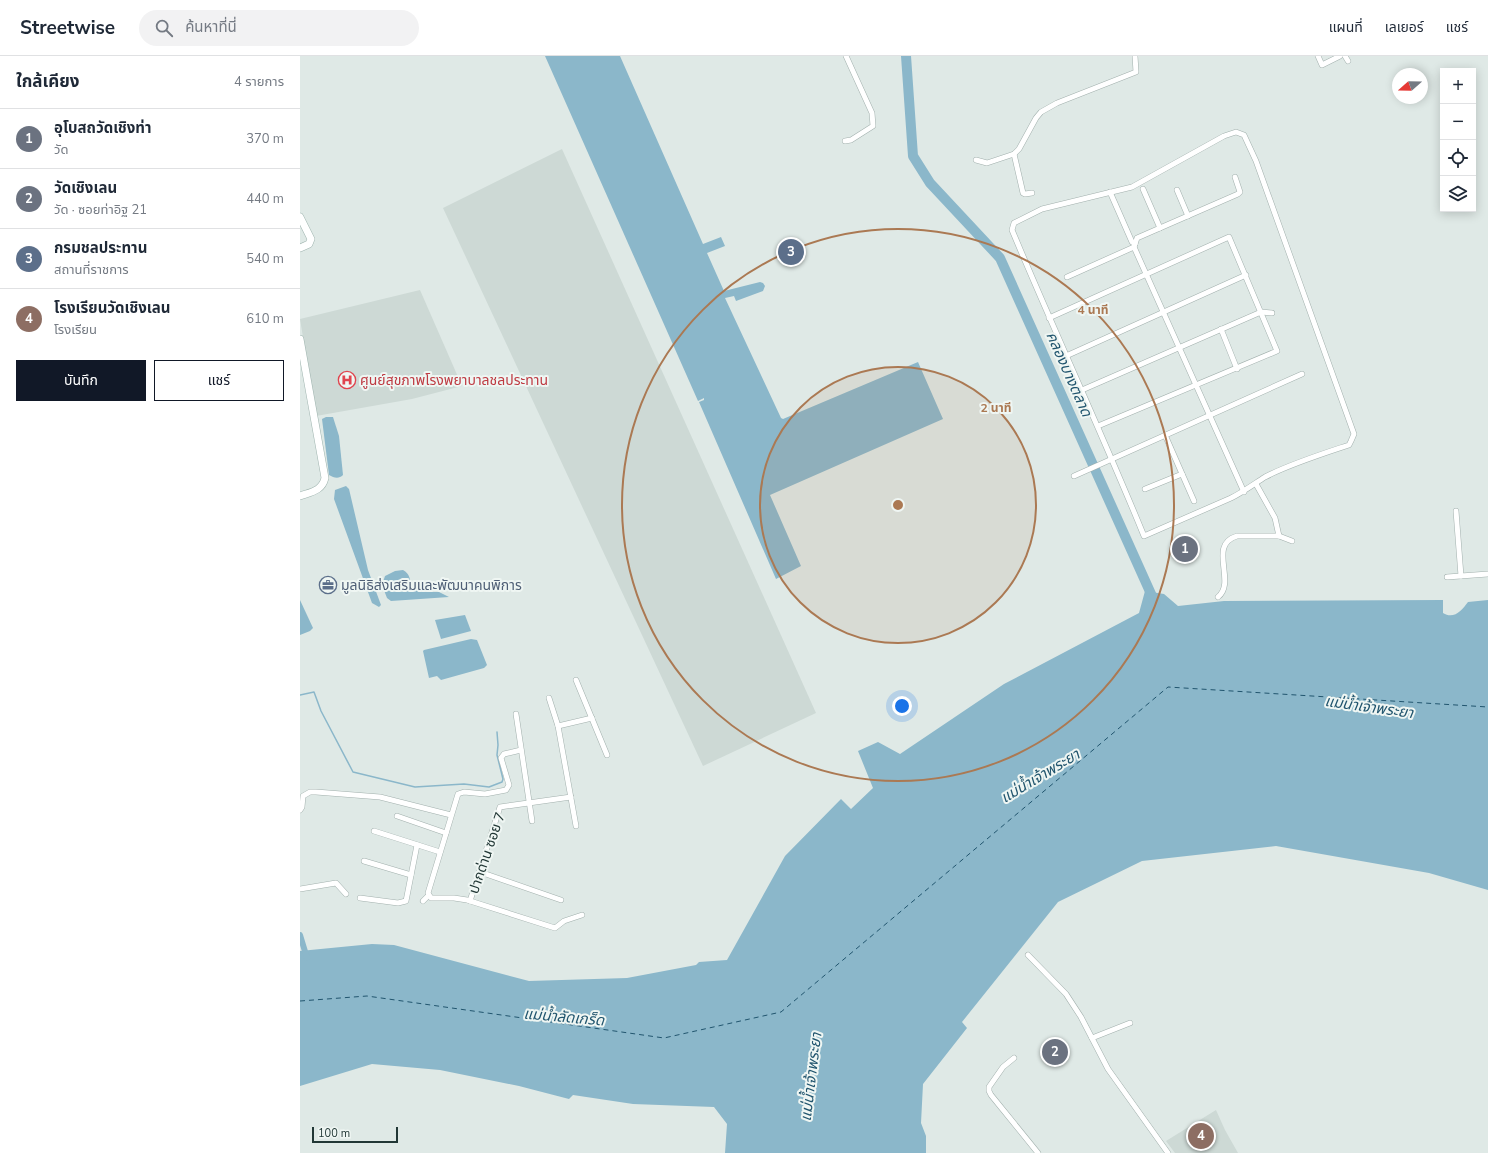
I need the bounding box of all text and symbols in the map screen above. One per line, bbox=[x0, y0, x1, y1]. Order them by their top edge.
search box bbox=[139, 10, 419, 46]
text: Streetwise bbox=[20, 15, 115, 41]
icon: search bbox=[153, 17, 175, 39]
text: ค้นหาที่นี่ bbox=[185, 17, 237, 37]
text: แผนที่ bbox=[1329, 18, 1363, 37]
text: เลเยอร์ bbox=[1385, 18, 1424, 37]
text: แชร์ bbox=[1446, 18, 1468, 37]
north arrow bbox=[1392, 68, 1428, 104]
map controls bbox=[1440, 68, 1476, 212]
button: + bbox=[1440, 68, 1476, 104]
text: ใกล้เคียง bbox=[16, 70, 79, 93]
text: 4 รายการ bbox=[234, 73, 284, 91]
button: − bbox=[1440, 104, 1476, 140]
text: อุโบสถวัดเชิงท่า bbox=[54, 118, 152, 138]
text: 1 bbox=[25, 130, 33, 148]
text: 370 m bbox=[246, 130, 284, 148]
button: locate bbox=[1440, 140, 1476, 176]
text: วัด bbox=[54, 141, 68, 159]
button: layers bbox=[1440, 176, 1476, 212]
text: วัดเชิงเลน bbox=[54, 178, 117, 198]
text: 2 bbox=[25, 190, 33, 208]
text: 440 m bbox=[246, 190, 284, 208]
text: วัด · ซอยท่าอิฐ 21 bbox=[54, 201, 147, 219]
pin: 3 bbox=[778, 237, 804, 267]
text: กรมชลประทาน bbox=[54, 238, 147, 258]
text: 3 bbox=[25, 250, 33, 268]
text: 540 m bbox=[246, 250, 284, 268]
text: สถานที่ราชการ bbox=[54, 261, 129, 279]
text: โรงเรียนวัดเชิงเลน bbox=[54, 298, 171, 318]
text: 4 นาที bbox=[1077, 302, 1109, 318]
text: 4 bbox=[25, 310, 33, 328]
text: 610 m bbox=[246, 310, 284, 328]
text: โรงเรียน bbox=[54, 321, 97, 339]
water label: คลองบางตลาด bbox=[1041, 328, 1097, 420]
button: บันทึก bbox=[16, 360, 146, 401]
button: แชร์ bbox=[154, 360, 284, 401]
hospital icon: ศูนย์สุขภาพโรงพยาบาลชลประทาน bbox=[337, 370, 357, 390]
place label: ศูนย์สุขภาพโรงพยาบาลชลประทาน bbox=[360, 371, 548, 390]
text: 2 นาที bbox=[980, 400, 1012, 416]
centre of rings bbox=[891, 498, 905, 512]
pin: 1 bbox=[1172, 534, 1198, 564]
office icon: มูลนิธิส่งเสริมและพัฒนาคนพิการ bbox=[318, 575, 338, 595]
place label: มูลนิธิส่งเสริมและพัฒนาคนพิการ bbox=[341, 576, 522, 595]
water label: แม่น้ำเจ้าพระยา bbox=[1324, 690, 1415, 723]
your location bbox=[892, 696, 912, 716]
water label: แม่น้ำเจ้าพระยา bbox=[996, 743, 1084, 807]
street label: ปากด่าน ซอย 7 bbox=[464, 810, 510, 896]
water label: แม่น้ำลัดเกร็ด bbox=[523, 1003, 606, 1031]
water label: แม่น้ำเจ้าพระยา bbox=[795, 1031, 826, 1122]
pin: 2 bbox=[1042, 1037, 1068, 1067]
pin: 4 bbox=[1188, 1121, 1214, 1151]
scale bar bbox=[312, 1125, 398, 1144]
text: 100 m bbox=[318, 1126, 350, 1141]

